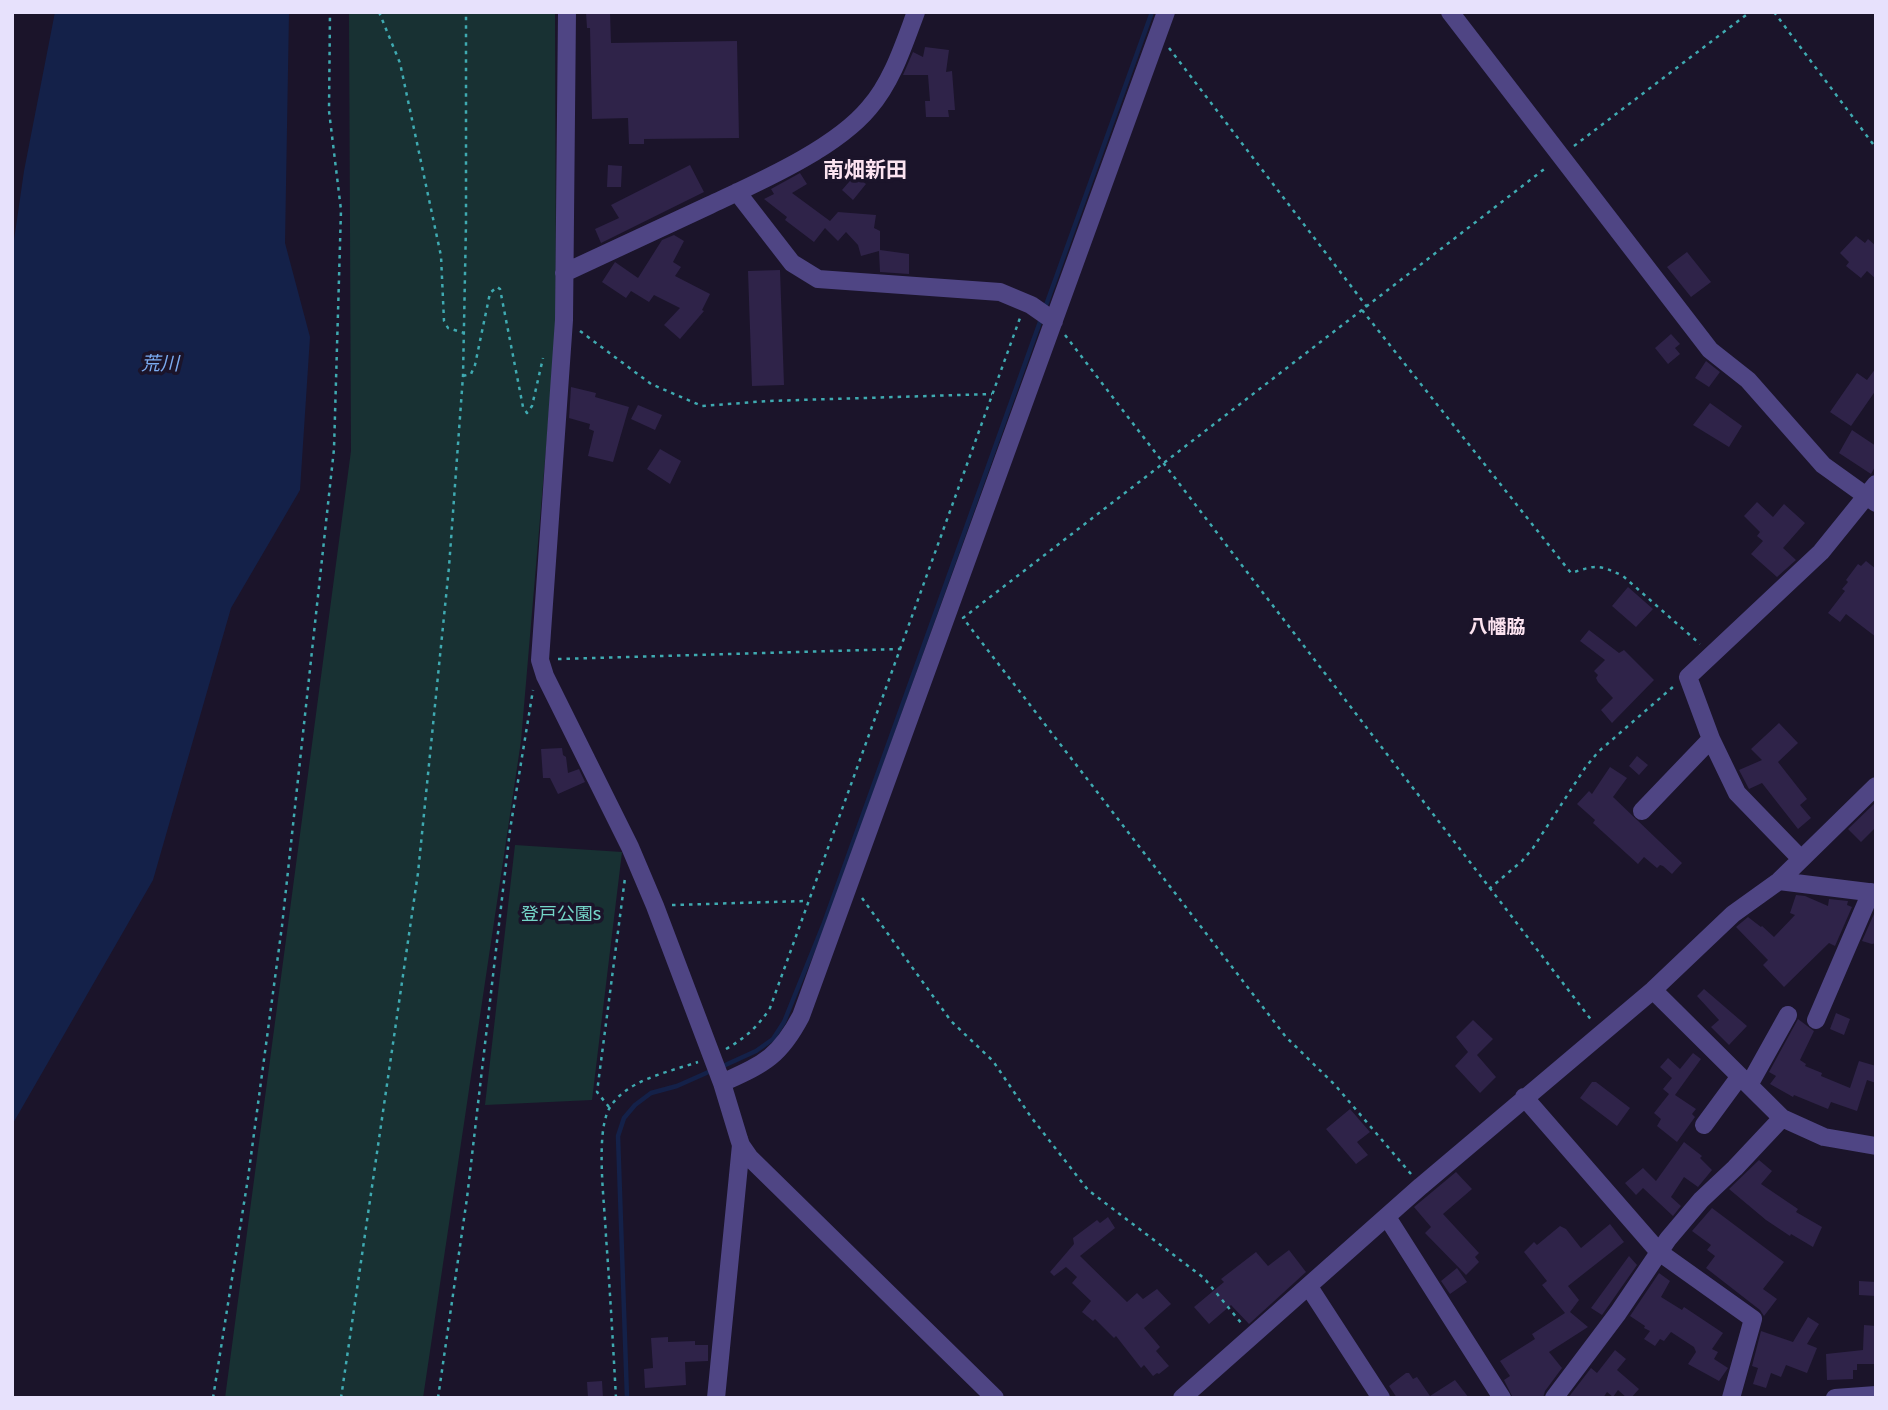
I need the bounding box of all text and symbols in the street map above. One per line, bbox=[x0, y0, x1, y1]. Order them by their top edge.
district label: 南畑新田 bbox=[823, 158, 907, 184]
water label: 荒川 bbox=[141, 354, 179, 376]
district label: 八幡脇 bbox=[1469, 617, 1525, 639]
park label: 登戸公園s bbox=[521, 904, 601, 926]

